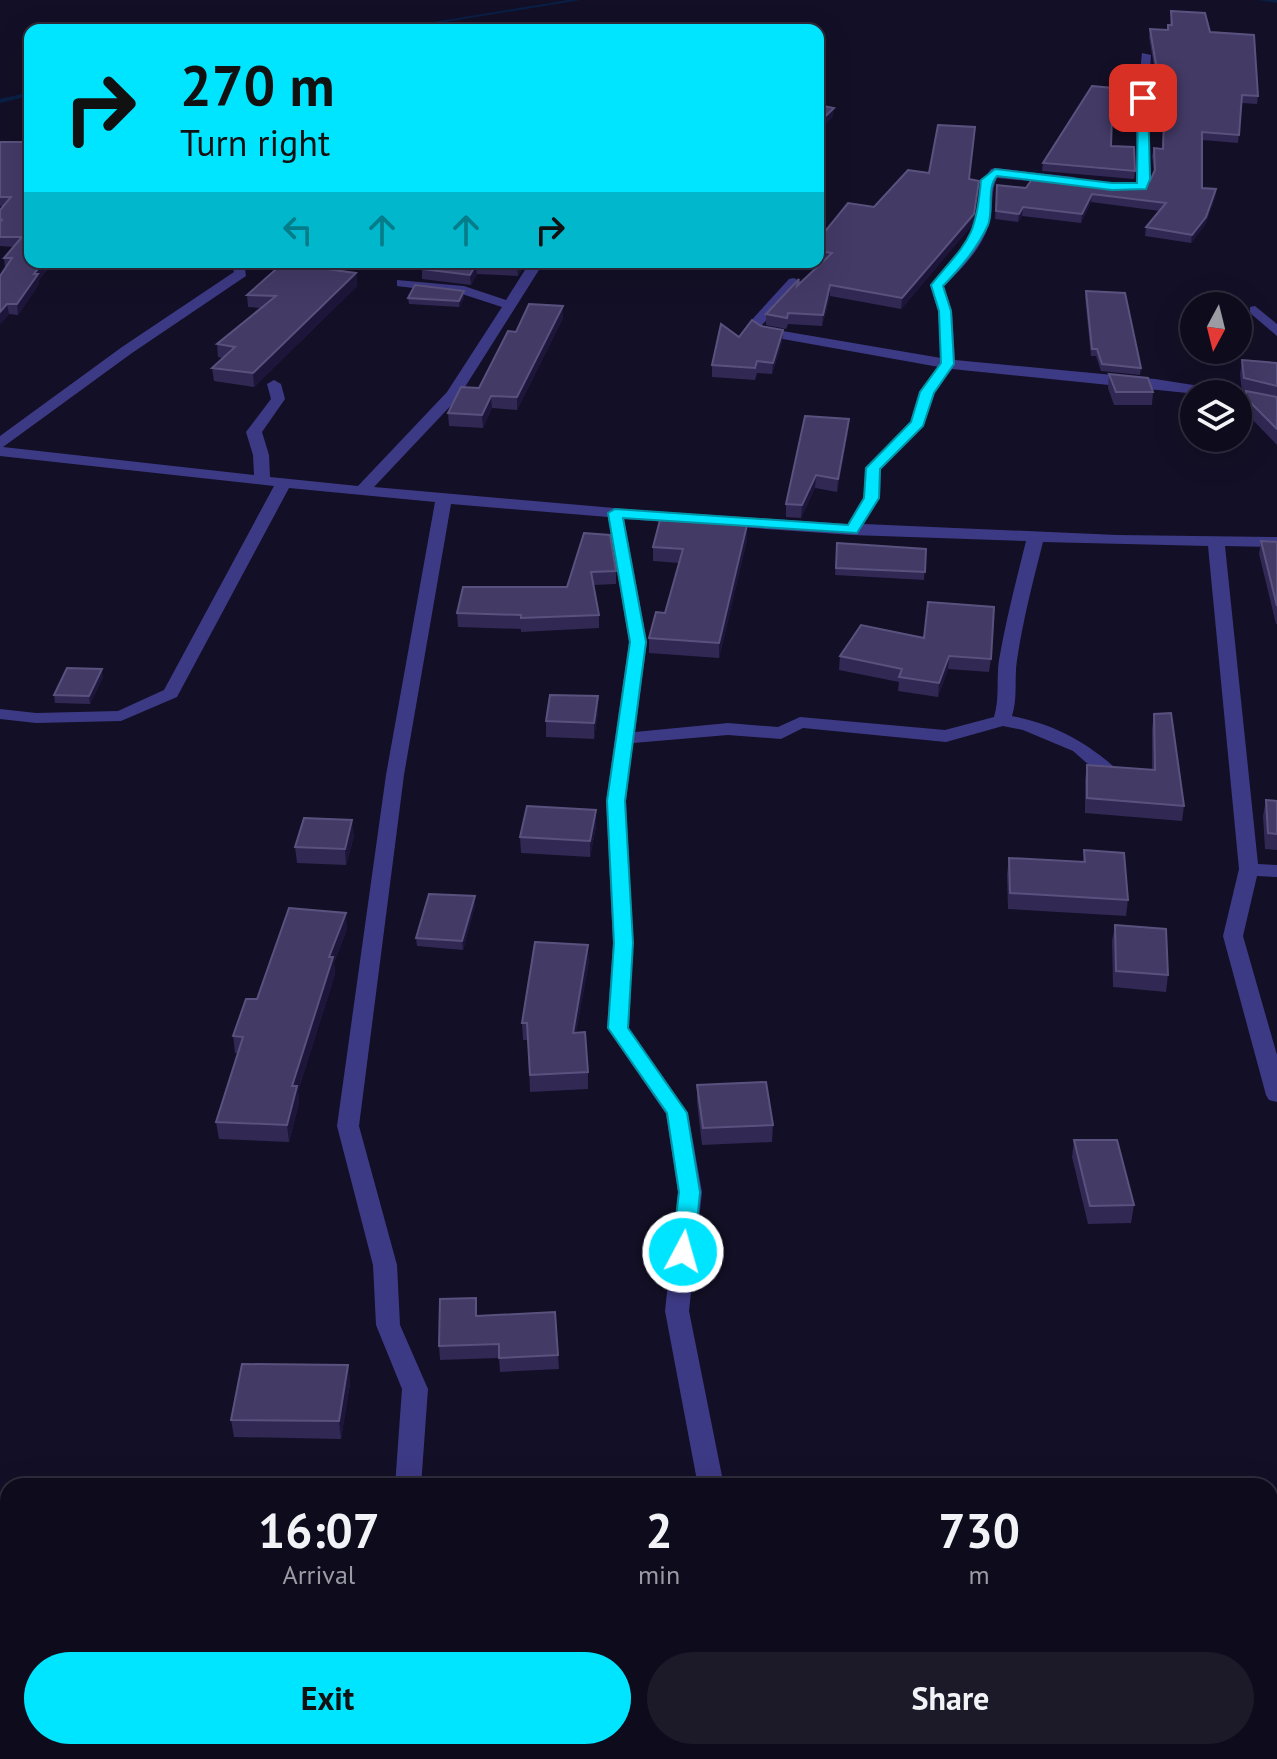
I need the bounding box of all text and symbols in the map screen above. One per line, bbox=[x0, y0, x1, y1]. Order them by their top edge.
text: 270 m bbox=[180, 49, 335, 121]
icon: right bbox=[48, 56, 152, 160]
pin bbox=[1109, 64, 1177, 132]
icon: arrive bbox=[1121, 76, 1165, 120]
text: Turn right bbox=[180, 119, 330, 166]
icon: left bbox=[276, 208, 320, 252]
icon: ahead bbox=[360, 208, 404, 252]
icon: ahead bbox=[444, 208, 488, 252]
icon: right bbox=[528, 208, 572, 252]
north arrow bbox=[1180, 292, 1252, 364]
map controls bbox=[1180, 292, 1252, 452]
button: layers bbox=[1180, 380, 1252, 452]
position arrow bbox=[641, 1210, 725, 1294]
text: 16:07 bbox=[258, 1499, 380, 1561]
text: 2 bbox=[645, 1499, 673, 1561]
text: 730 bbox=[938, 1499, 1020, 1561]
text: Arrival bbox=[283, 1558, 355, 1591]
text: min bbox=[638, 1558, 680, 1591]
text: m bbox=[969, 1558, 990, 1591]
button: Exit bbox=[24, 1652, 631, 1744]
button: Share bbox=[647, 1652, 1254, 1744]

